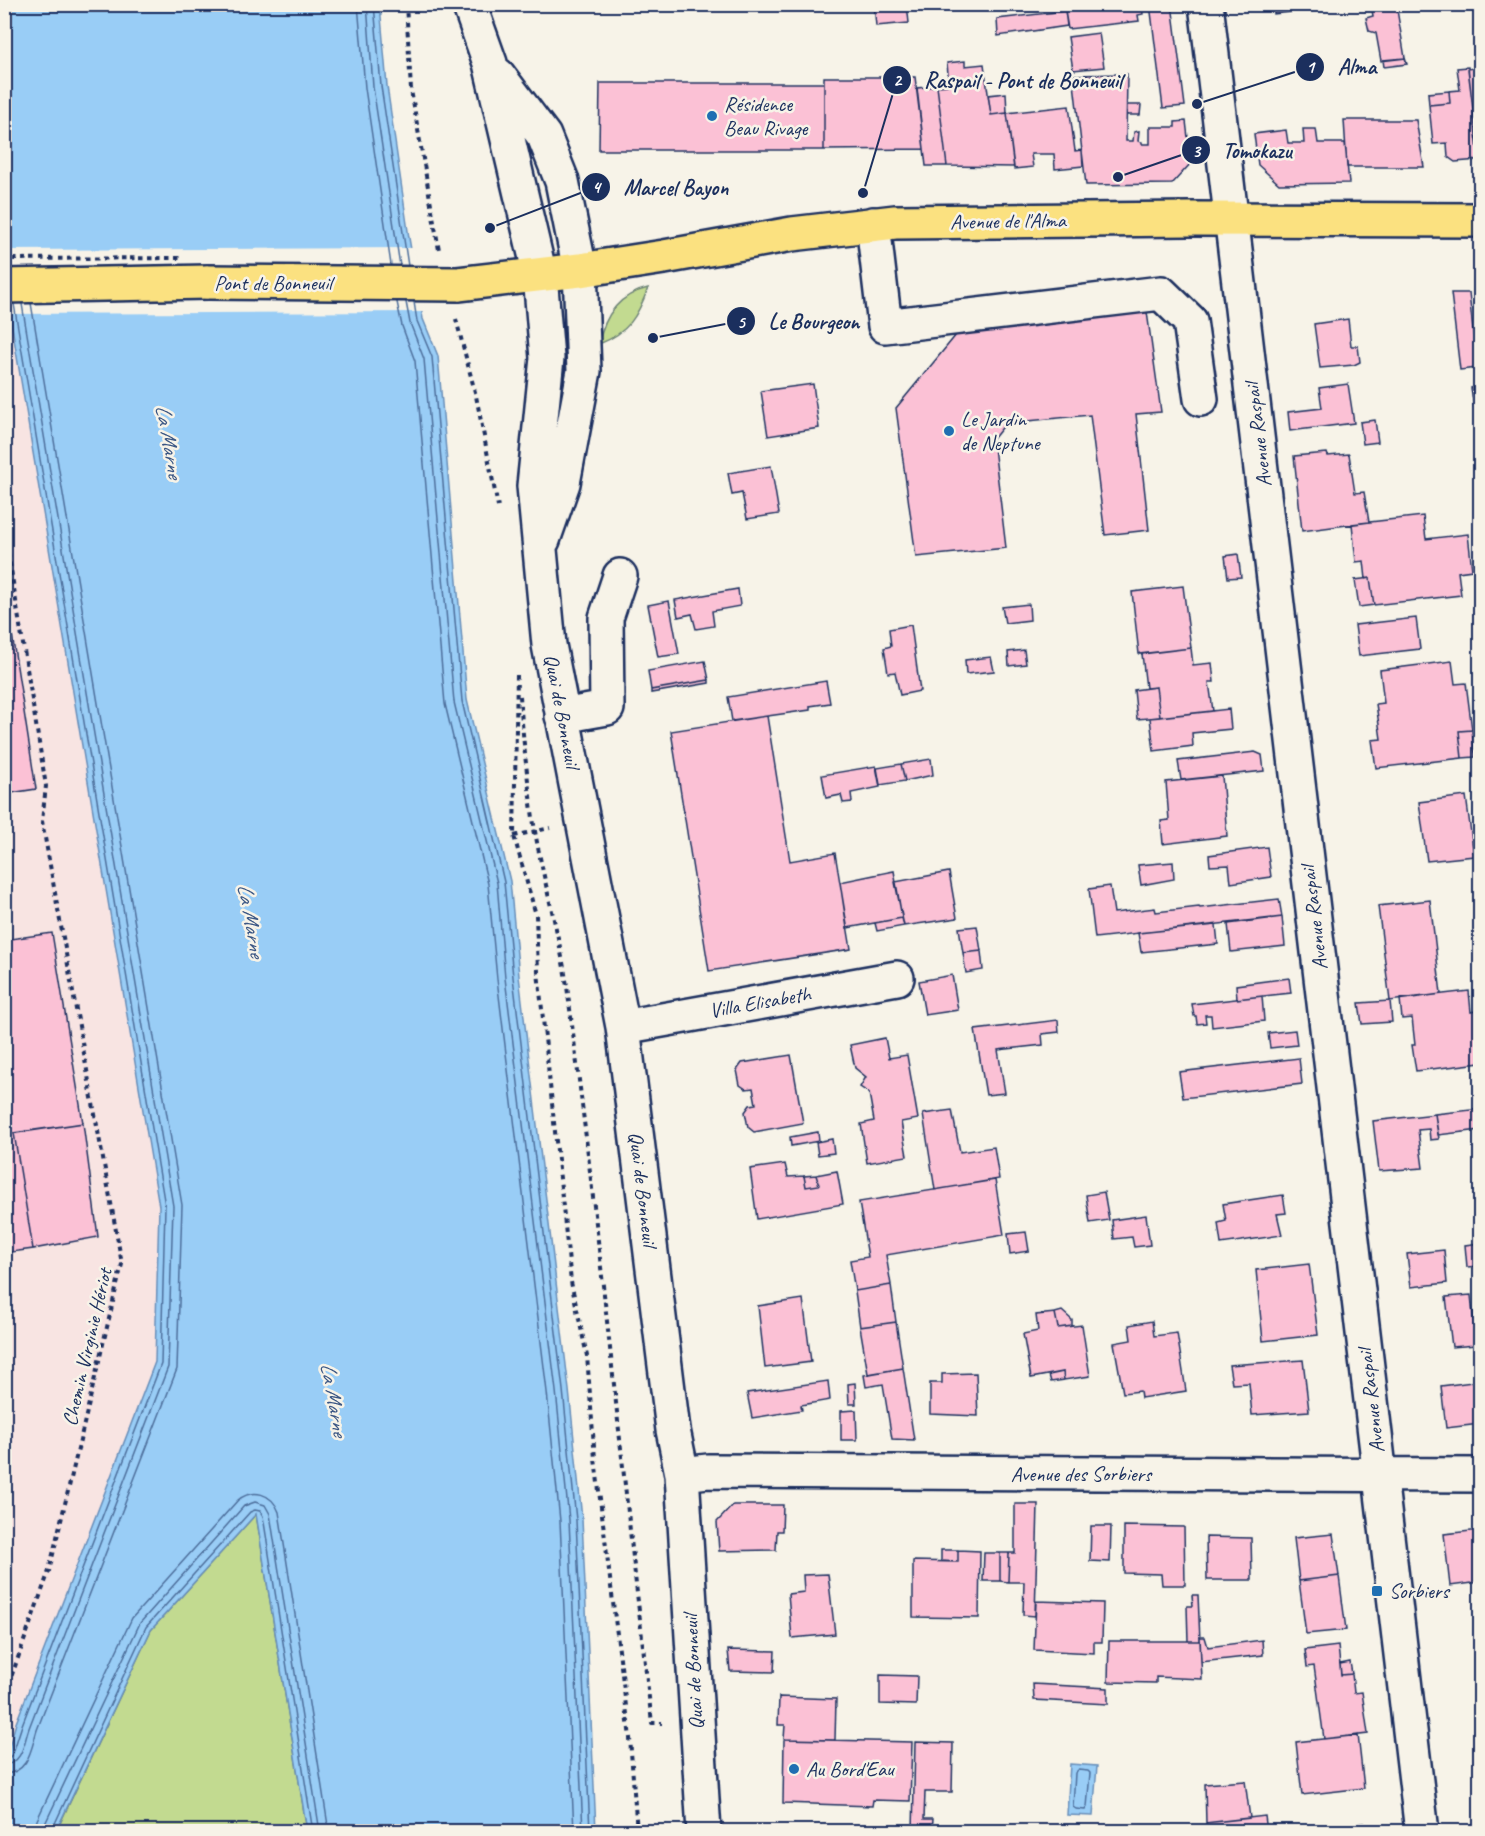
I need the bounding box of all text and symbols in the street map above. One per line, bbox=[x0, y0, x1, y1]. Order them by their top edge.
callout: Alma bbox=[1295, 47, 1388, 87]
text: Alma bbox=[1338, 53, 1378, 81]
text: 1 bbox=[1306, 56, 1316, 78]
callout: Raspail - Pont de Bonneuil bbox=[882, 60, 1134, 100]
text: Raspail - Pont de Bonneuil bbox=[924, 67, 1126, 95]
text: 2 bbox=[893, 69, 903, 91]
place label: Résidence Beau Rivage bbox=[724, 91, 808, 141]
marker: Résidence Beau Rivage bbox=[705, 109, 719, 123]
callout: Tomokazu bbox=[1181, 130, 1304, 170]
text: Tomokazu bbox=[1222, 137, 1293, 165]
text: 3 bbox=[1192, 140, 1202, 162]
callout: Marcel Bayon bbox=[581, 167, 740, 207]
text: Marcel Bayon bbox=[624, 174, 729, 202]
text: 4 bbox=[592, 176, 602, 198]
street label: Avenue de l'Alma bbox=[950, 207, 1068, 235]
street label: Pont de Bonneuil bbox=[214, 270, 335, 296]
callout: Le Bourgeon bbox=[726, 301, 871, 341]
text: Le Bourgeon bbox=[769, 308, 861, 336]
text: 5 bbox=[737, 311, 747, 333]
street label: Avenue Raspail bbox=[1238, 378, 1277, 488]
water label: La Marne bbox=[149, 402, 190, 483]
place label: Le Jardin de Neptune bbox=[961, 406, 1042, 456]
marker: Le Jardin de Neptune bbox=[942, 424, 956, 438]
street label: Quai de Bonneuil bbox=[538, 652, 586, 773]
street label: Avenue Raspail bbox=[1294, 861, 1333, 971]
water label: La Marne bbox=[231, 881, 272, 962]
street label: Villa Elisabeth bbox=[707, 980, 814, 1024]
street label: Quai de Bonneuil bbox=[623, 1130, 663, 1251]
street label: Chemin Virginie Hériot bbox=[56, 1264, 118, 1428]
street label: Avenue Raspail bbox=[1351, 1344, 1390, 1454]
water label: La Marne bbox=[314, 1360, 355, 1441]
street label: Avenue des Sorbiers bbox=[1011, 1461, 1153, 1487]
place label: Sorbiers bbox=[1389, 1578, 1450, 1604]
marker: Sorbiers bbox=[1370, 1584, 1384, 1598]
street label: Quai de Bonneuil bbox=[677, 1610, 709, 1730]
place label: Au Bord'Eau bbox=[806, 1756, 895, 1782]
marker: Au Bord'Eau bbox=[787, 1762, 801, 1776]

